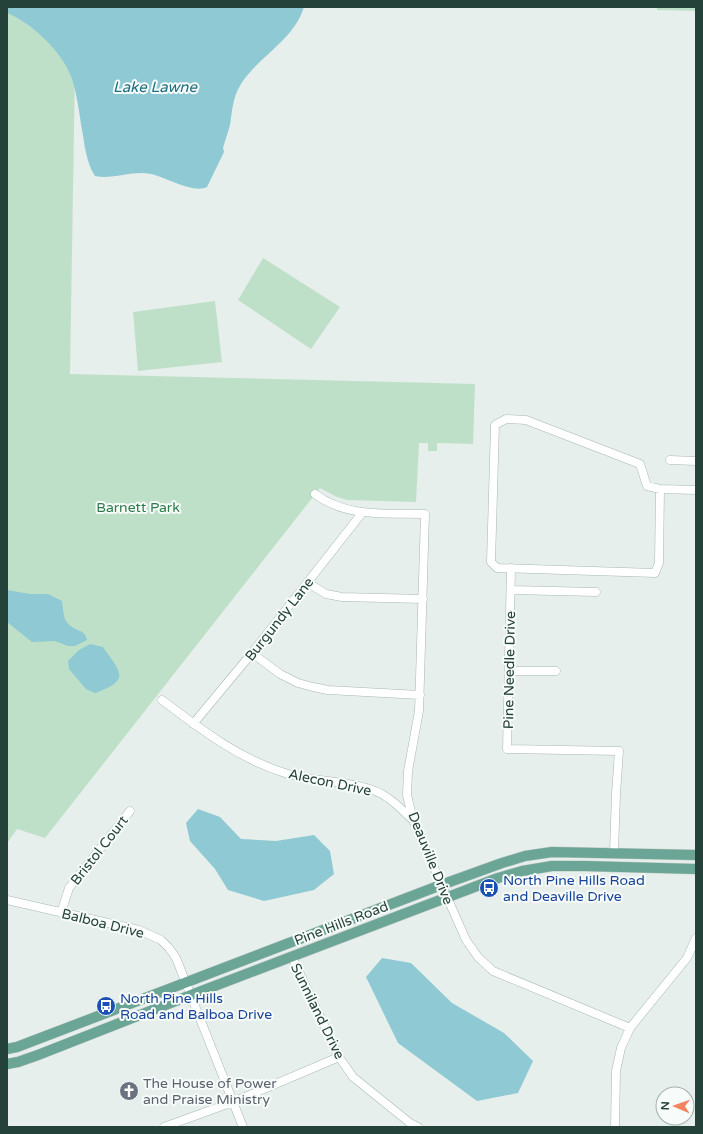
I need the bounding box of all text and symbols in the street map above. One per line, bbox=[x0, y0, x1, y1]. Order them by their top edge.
water label: Lake Lawne bbox=[113, 78, 198, 96]
park label: Barnett Park bbox=[96, 499, 180, 516]
street label: Burgundy Lane bbox=[241, 574, 317, 665]
street label: Pine Needle Drive bbox=[500, 611, 519, 729]
street label: Alecon Drive bbox=[287, 765, 373, 800]
street label: Deauville Drive bbox=[404, 809, 457, 907]
street label: Bristol Court bbox=[67, 812, 132, 888]
place label: North Pine Hills Road and Deaville Drive bbox=[503, 872, 645, 905]
bus stop icon: North Pine Hills Road and Deaville Drive bbox=[478, 877, 500, 899]
street label: Pine Hills Road bbox=[292, 898, 391, 949]
street label: Balboa Drive bbox=[60, 905, 146, 942]
street label: Sunniland Drive bbox=[287, 961, 348, 1062]
place label: North Pine Hills Road and Balboa Drive bbox=[120, 990, 272, 1023]
bus stop icon: North Pine Hills Road and Balboa Drive bbox=[95, 995, 117, 1017]
place label: The House of Power and Praise Ministry bbox=[143, 1075, 277, 1108]
church icon: The House of Power and Praise Ministry bbox=[118, 1080, 140, 1102]
north arrow bbox=[655, 1086, 695, 1126]
text: N bbox=[659, 1101, 672, 1110]

